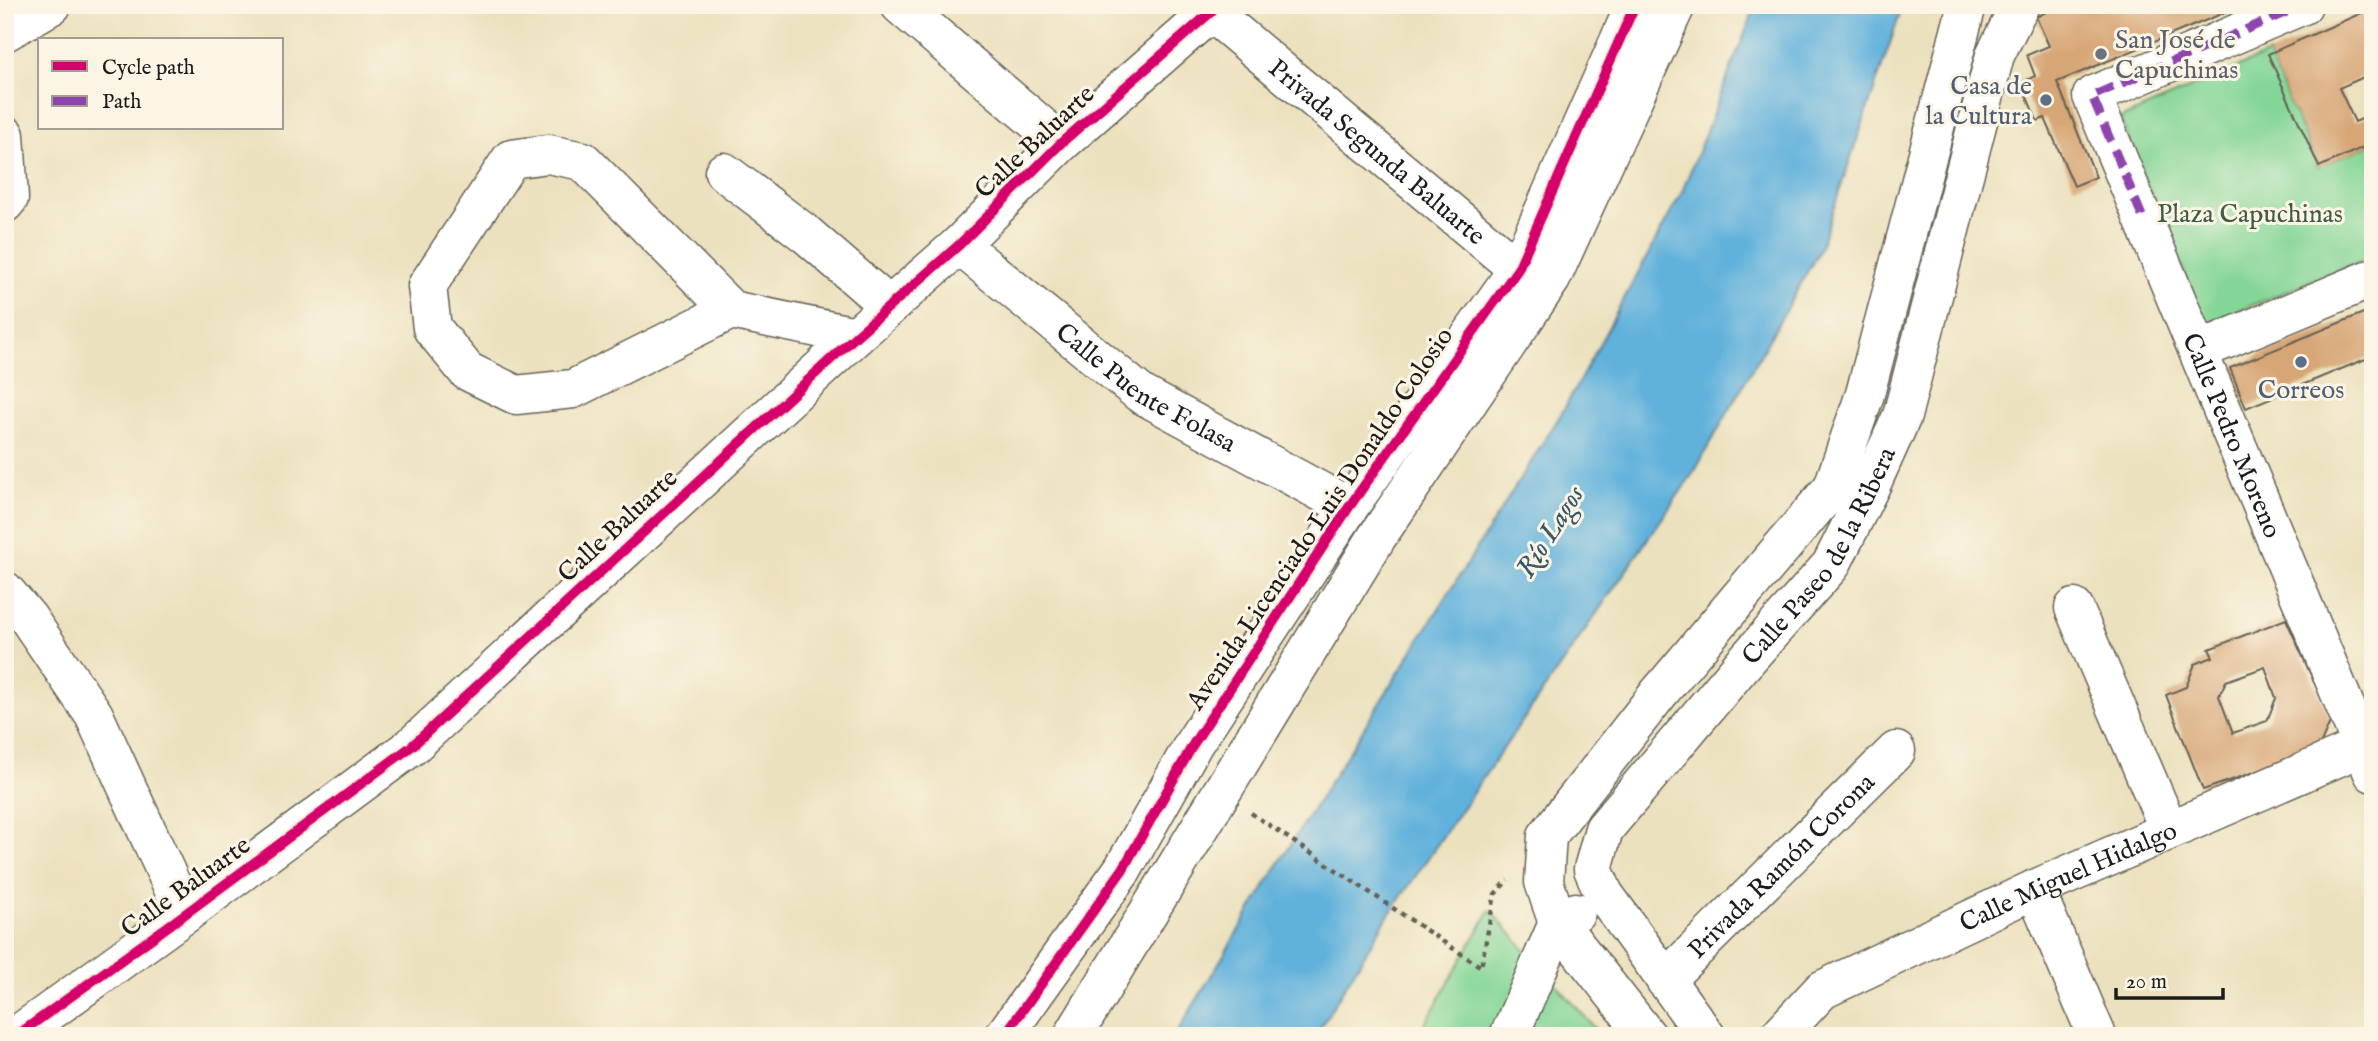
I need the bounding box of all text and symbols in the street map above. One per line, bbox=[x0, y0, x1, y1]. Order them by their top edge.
place label: San José de Capuchinas bbox=[2115, 24, 2238, 87]
legend bbox=[38, 38, 284, 130]
marker: San José de Capuchinas bbox=[2093, 46, 2109, 62]
street label: Privada Segunda Baluarte bbox=[1261, 52, 1492, 253]
text: Cycle path bbox=[102, 55, 195, 82]
place label: Casa de la Cultura bbox=[1926, 70, 2033, 133]
street label: Calle Baluarte bbox=[968, 78, 1102, 206]
text: Path bbox=[102, 89, 141, 116]
marker: Casa de la Cultura bbox=[2038, 92, 2054, 108]
park label: Plaza Capuchinas bbox=[2157, 198, 2343, 231]
street label: Calle Puente Folasa bbox=[1048, 316, 1242, 461]
street label: Avenida Licenciado Luis Donaldo Colosio bbox=[1179, 321, 1461, 717]
street label: Calle Pedro Moreno bbox=[2174, 328, 2289, 543]
marker: Correos bbox=[2293, 354, 2309, 370]
place label: Correos bbox=[2258, 374, 2344, 407]
street label: Calle Paseo de la Ribera bbox=[1735, 441, 1904, 672]
street label: Calle Baluarte bbox=[551, 462, 685, 590]
water label: Río Lagos bbox=[1509, 479, 1594, 585]
street label: Privada Ramón Corona bbox=[1681, 766, 1883, 966]
street label: Calle Miguel Hidalgo bbox=[1954, 814, 2182, 940]
street label: Calle Baluarte bbox=[115, 829, 257, 945]
scale bar bbox=[2116, 957, 2222, 1001]
text: 20 m bbox=[2126, 969, 2167, 996]

